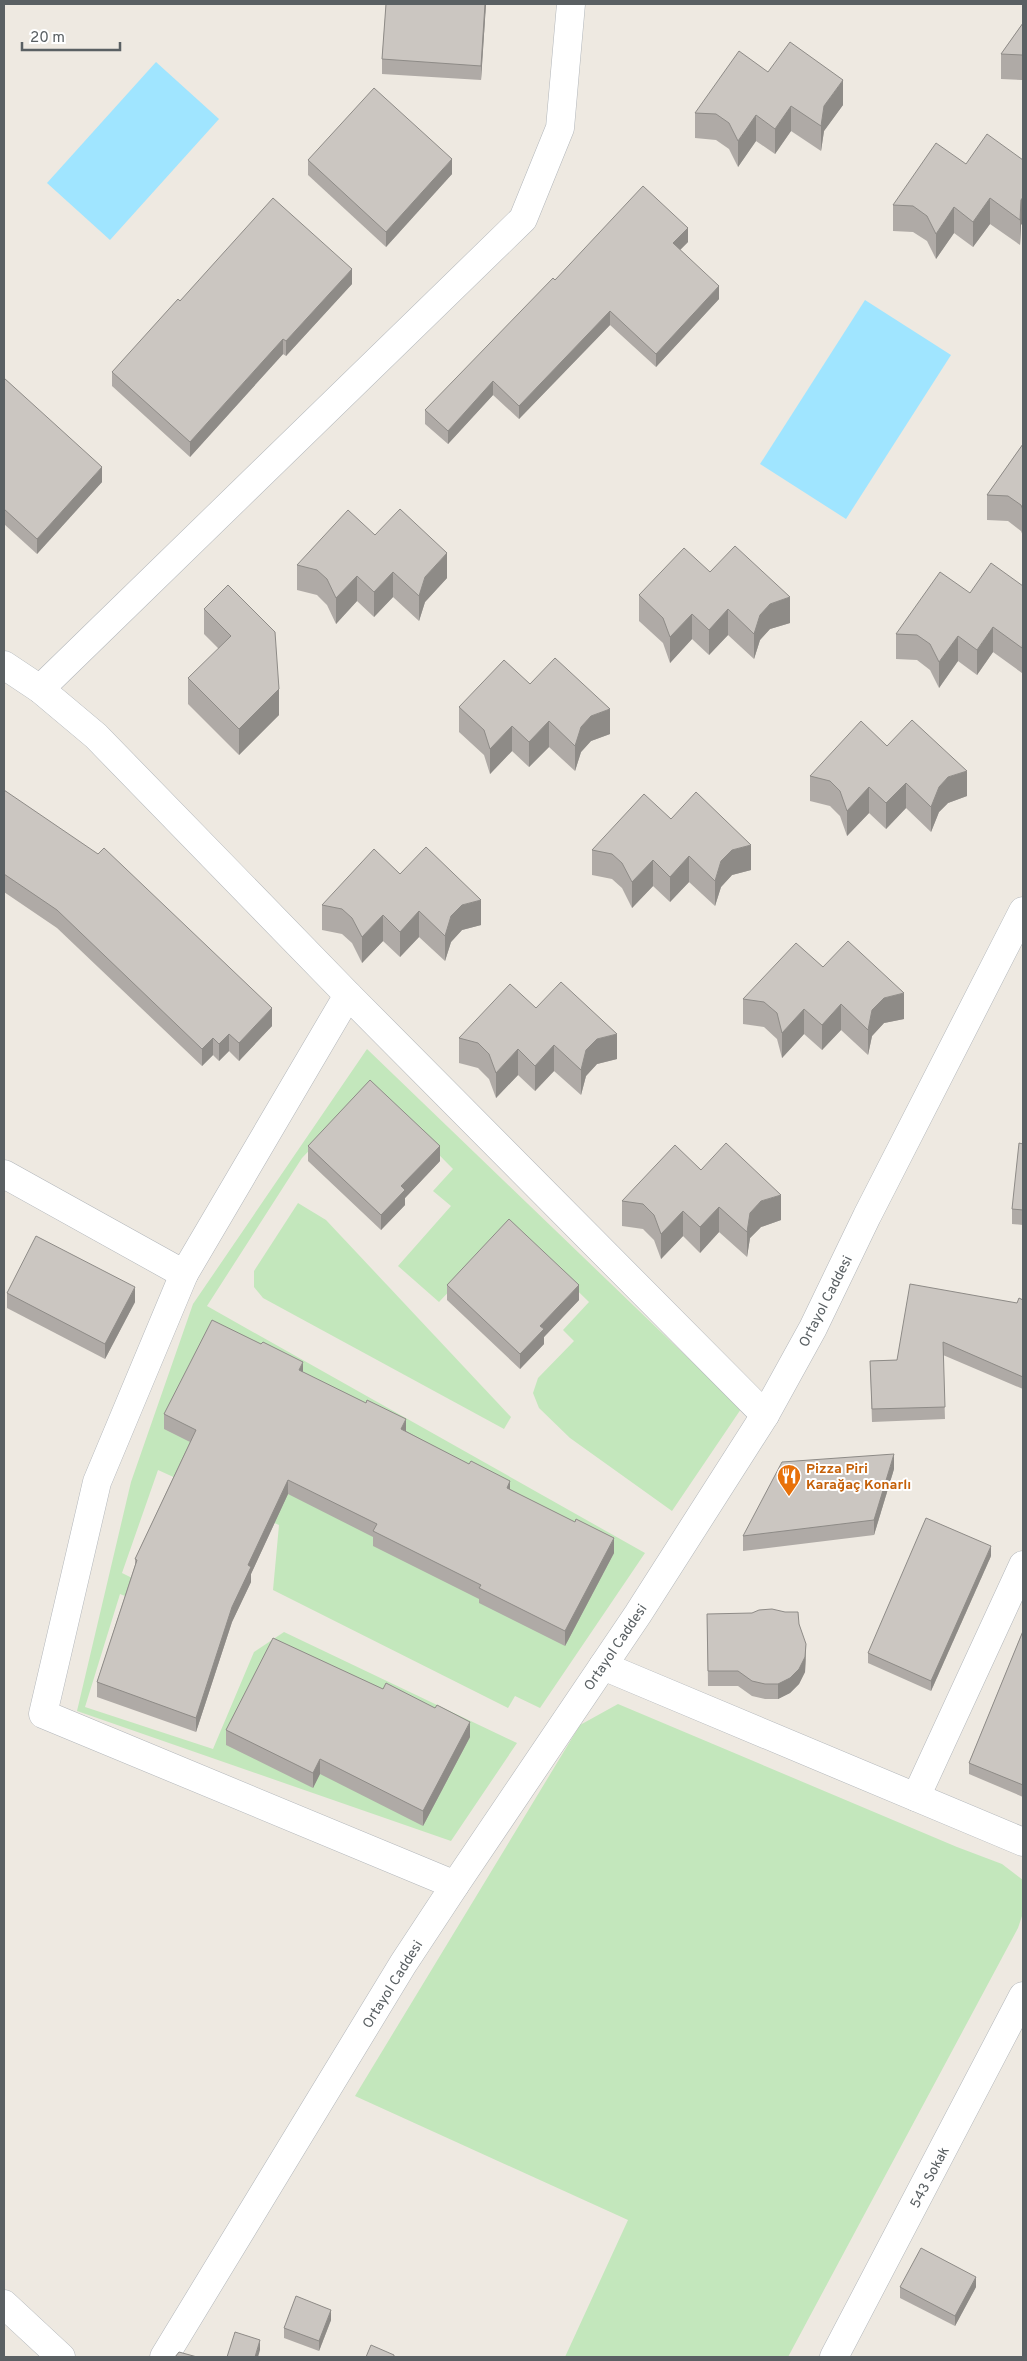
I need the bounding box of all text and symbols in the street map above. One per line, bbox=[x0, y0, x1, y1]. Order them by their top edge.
scale bar bbox=[22, 20, 120, 52]
text: 20 m bbox=[30, 29, 65, 48]
street label: Ortayol Caddesi bbox=[796, 1253, 857, 1350]
place label: Pizza Piri Karağaç Konarlı bbox=[806, 1461, 911, 1494]
restaurant icon: Pizza Piri Karağaç Konarlı bbox=[776, 1463, 802, 1497]
street label: Ortayol Caddesi bbox=[581, 1601, 651, 1694]
street label: Ortayol Caddesi bbox=[359, 1938, 427, 2032]
street label: 543 Sokak bbox=[907, 2144, 954, 2211]

